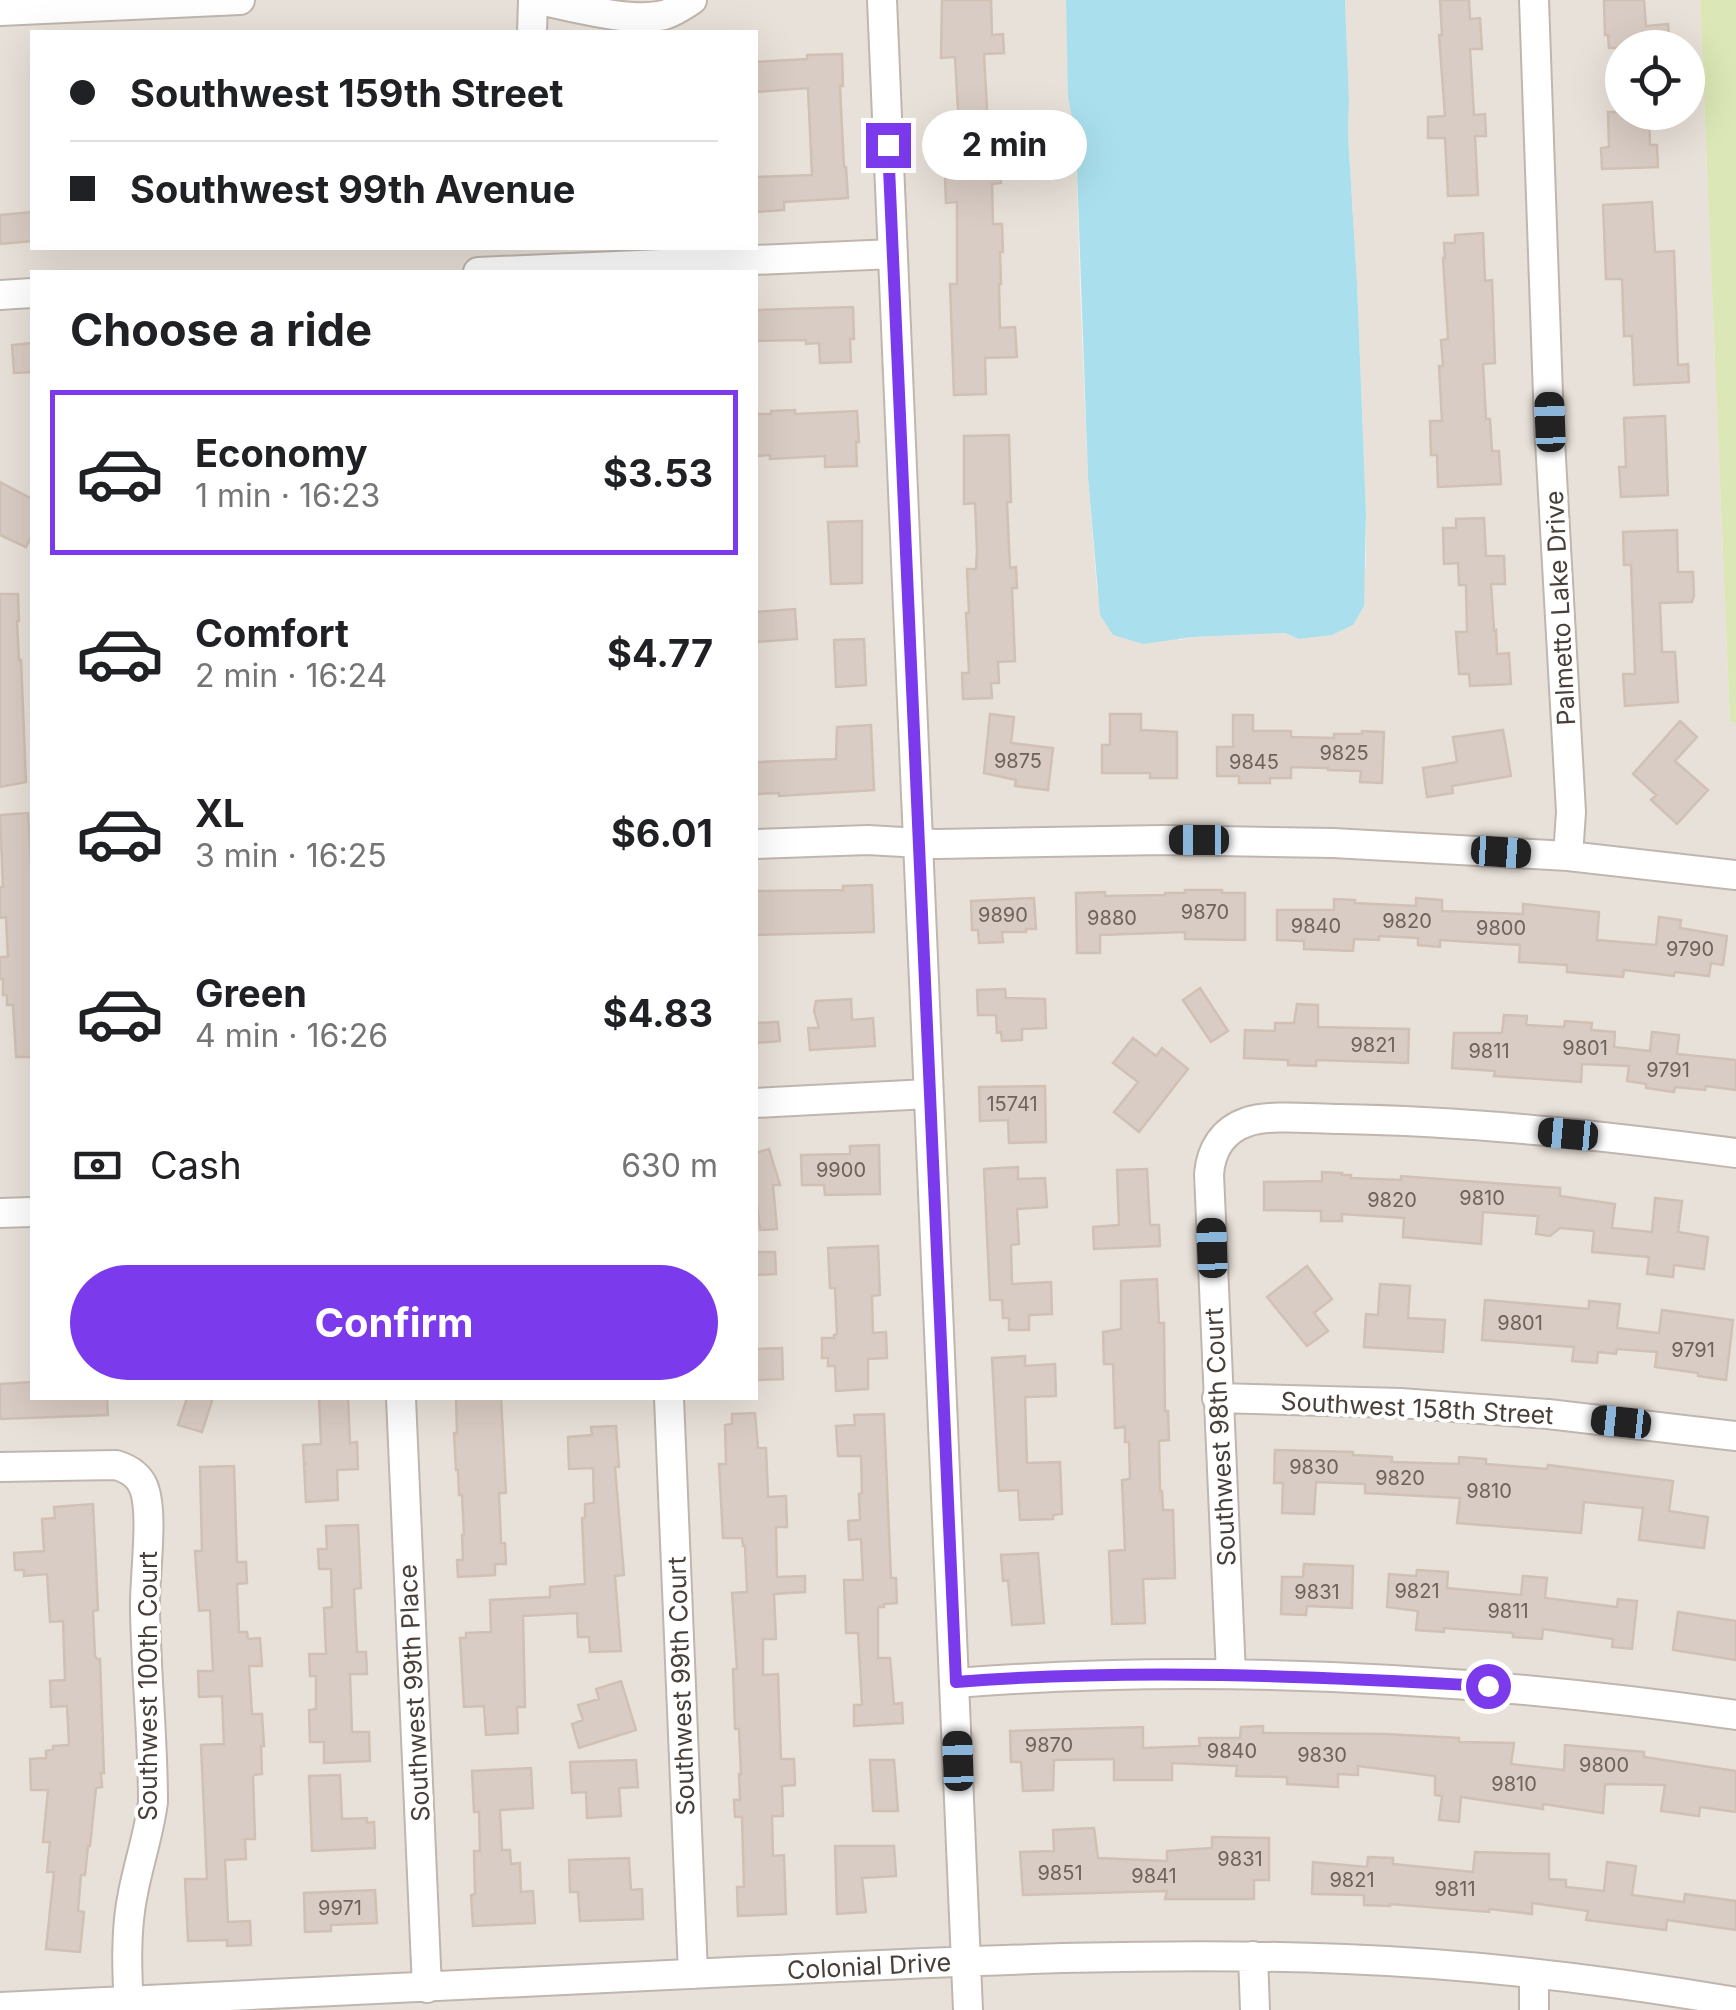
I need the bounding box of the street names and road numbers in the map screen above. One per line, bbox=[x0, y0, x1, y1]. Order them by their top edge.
street label: Palmetto Lake Drive bbox=[1539, 490, 1581, 726]
street label: Southwest 98th Court bbox=[1198, 1307, 1242, 1567]
street label: Southwest 158th Street bbox=[1280, 1386, 1554, 1430]
street label: Southwest 100th Court bbox=[133, 1551, 163, 1821]
street label: Southwest 99th Court bbox=[661, 1556, 701, 1816]
street label: Southwest 99th Place bbox=[392, 1563, 436, 1823]
street label: Colonial Drive bbox=[786, 1947, 952, 1985]

